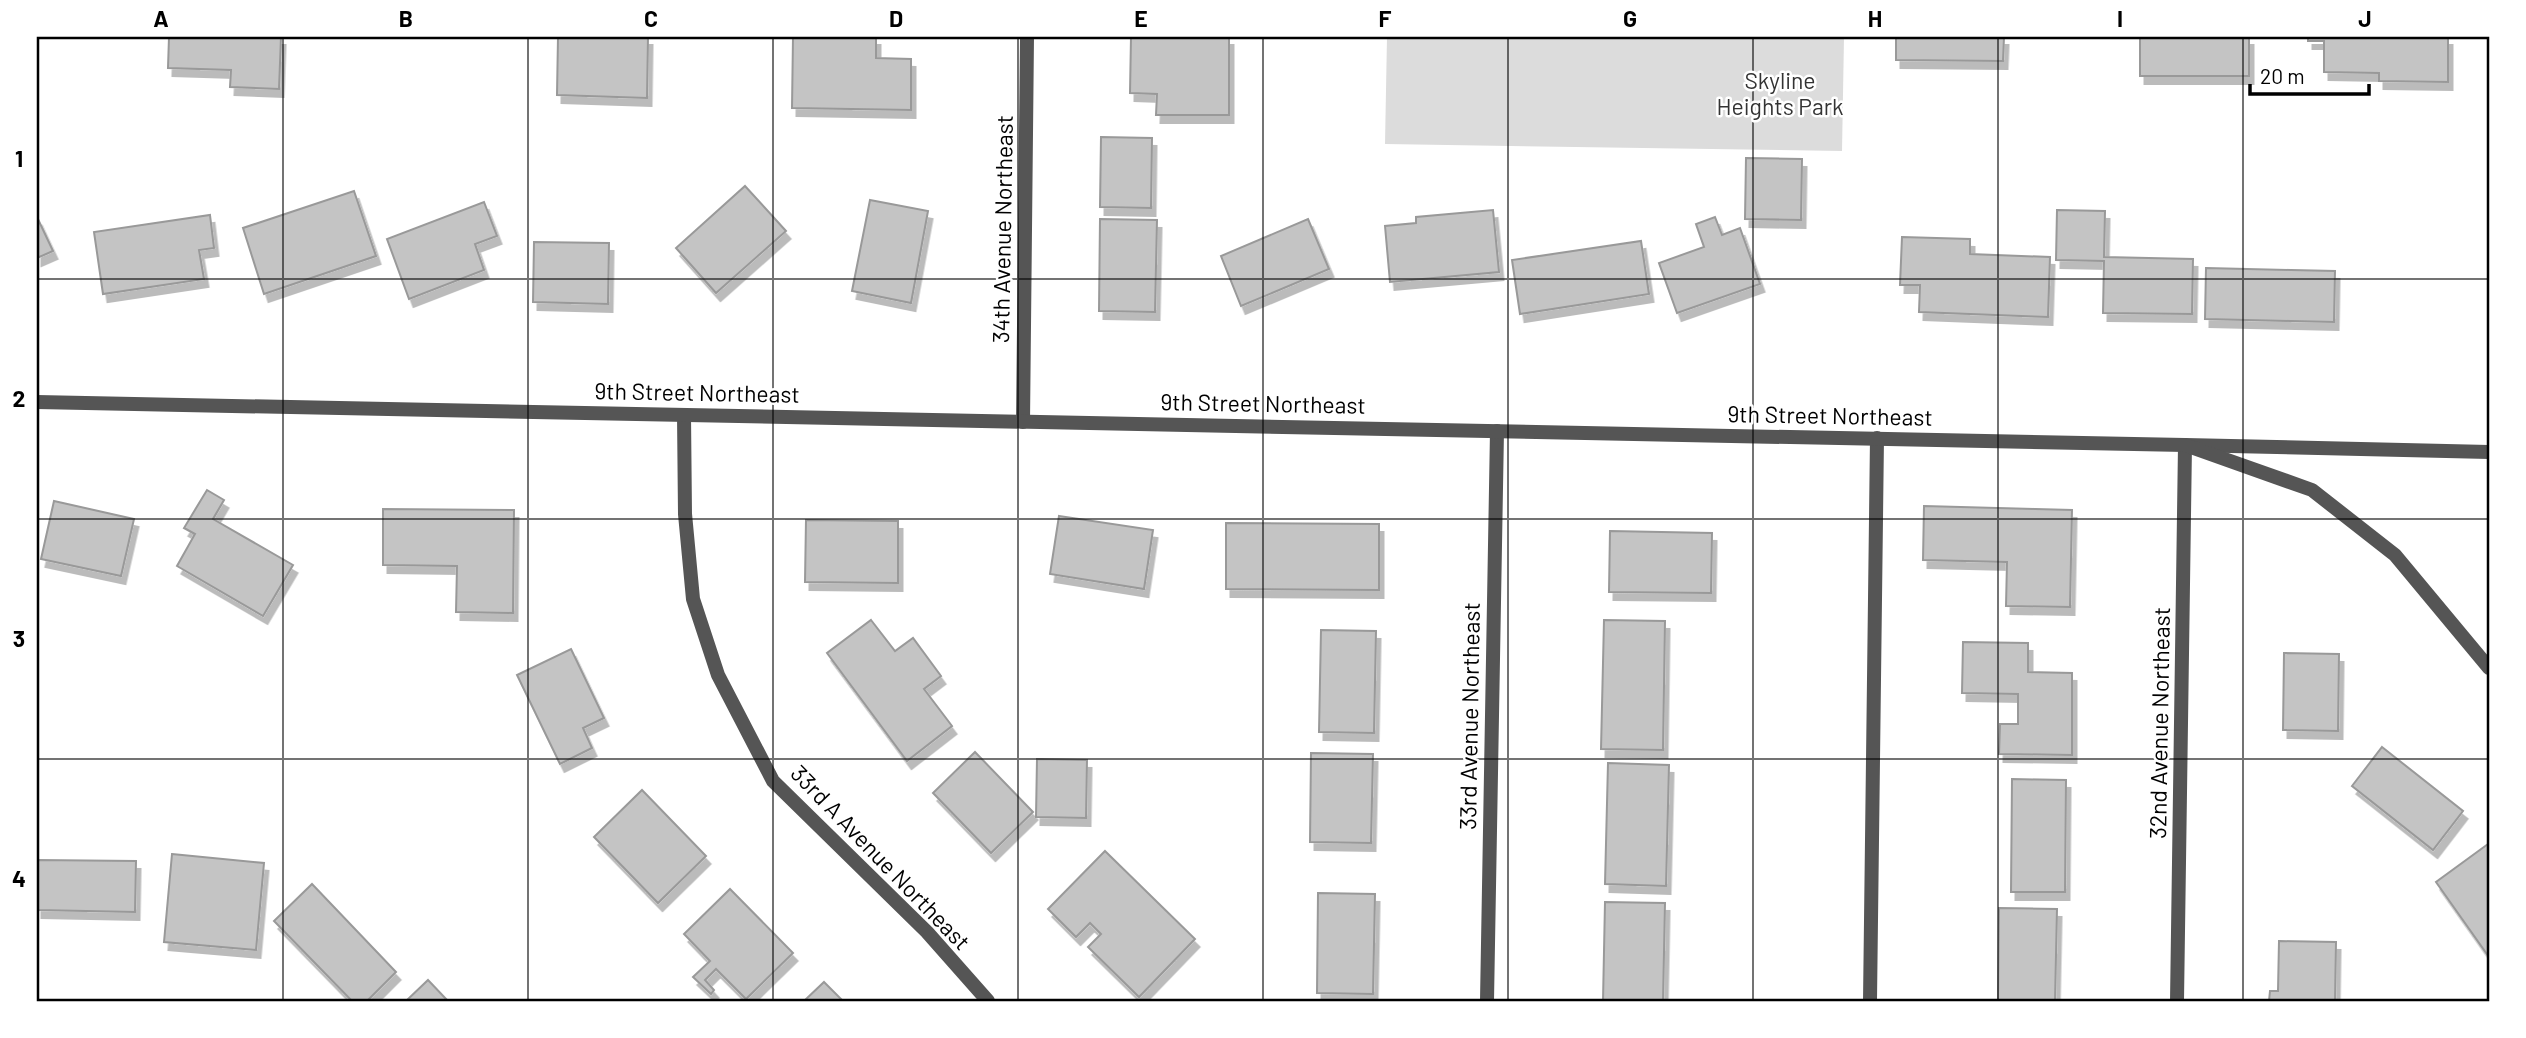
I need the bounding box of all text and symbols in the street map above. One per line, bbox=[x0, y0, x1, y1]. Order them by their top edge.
text: A bbox=[153, 4, 169, 32]
text: B bbox=[399, 4, 413, 32]
text: C bbox=[644, 4, 658, 32]
text: D bbox=[889, 4, 903, 32]
text: E bbox=[1134, 4, 1148, 32]
text: F bbox=[1379, 4, 1392, 32]
text: G bbox=[1623, 4, 1637, 32]
text: H bbox=[1868, 4, 1882, 32]
text: I bbox=[2117, 4, 2123, 32]
text: J bbox=[2358, 4, 2372, 32]
scale bar bbox=[2250, 52, 2368, 96]
text: 20 m bbox=[2260, 63, 2305, 88]
park label: Skyline Heights Park bbox=[1716, 66, 1844, 120]
street label: 34th Avenue Northeast bbox=[986, 115, 1018, 343]
text: 1 bbox=[15, 144, 23, 172]
street label: 9th Street Northeast bbox=[594, 376, 800, 408]
text: 2 bbox=[13, 384, 25, 412]
street label: 9th Street Northeast bbox=[1160, 387, 1366, 419]
street label: 9th Street Northeast bbox=[1727, 399, 1933, 431]
street label: 33rd Avenue Northeast bbox=[1453, 602, 1485, 830]
street label: 32nd Avenue Northeast bbox=[2143, 607, 2175, 839]
text: 3 bbox=[13, 624, 25, 652]
street label: 33rd A Avenue Northeast bbox=[785, 759, 977, 955]
text: 4 bbox=[12, 864, 26, 892]

